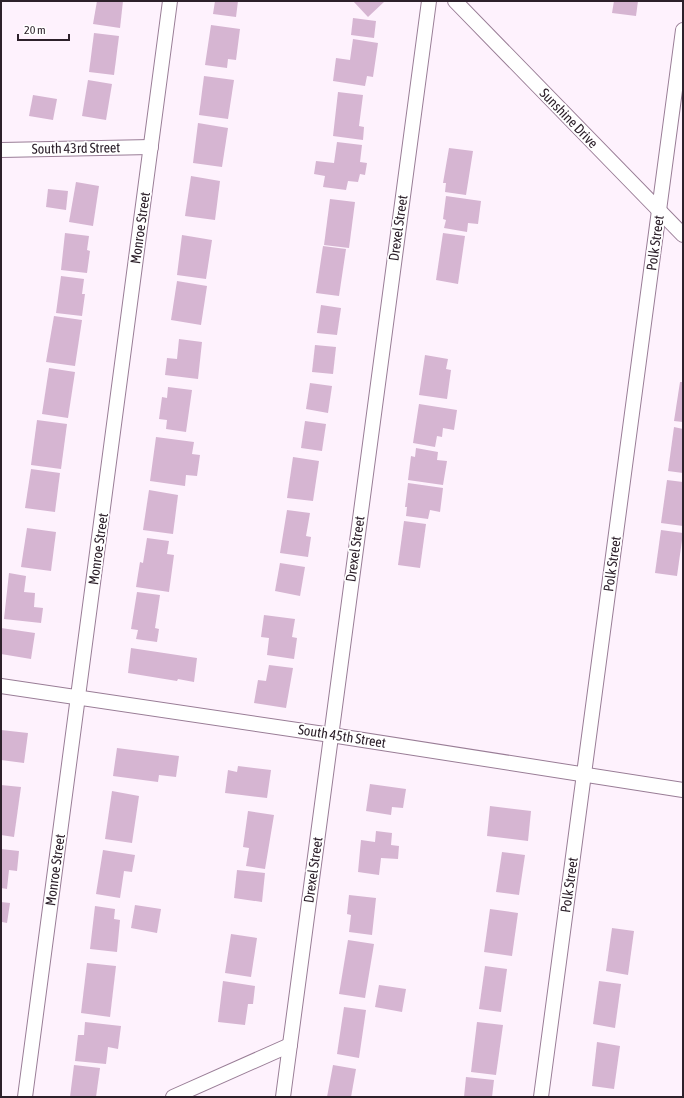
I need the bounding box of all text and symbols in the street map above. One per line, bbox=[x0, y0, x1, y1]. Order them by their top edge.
scale bar bbox=[18, 16, 69, 42]
text: 20 m bbox=[24, 23, 46, 37]
street label: Sunshine Drive bbox=[537, 85, 601, 151]
street label: South 43rd Street bbox=[32, 139, 120, 157]
street label: Monroe Street bbox=[127, 191, 153, 265]
street label: Drexel Street bbox=[385, 194, 411, 262]
street label: Polk Street bbox=[643, 214, 667, 272]
street label: Monroe Street bbox=[85, 512, 111, 586]
street label: Drexel Street bbox=[342, 515, 368, 583]
street label: Polk Street bbox=[600, 535, 624, 593]
street label: South 45th Street bbox=[297, 721, 387, 751]
street label: Monroe Street bbox=[42, 833, 68, 907]
street label: Drexel Street bbox=[300, 836, 326, 904]
street label: Polk Street bbox=[557, 856, 581, 914]

